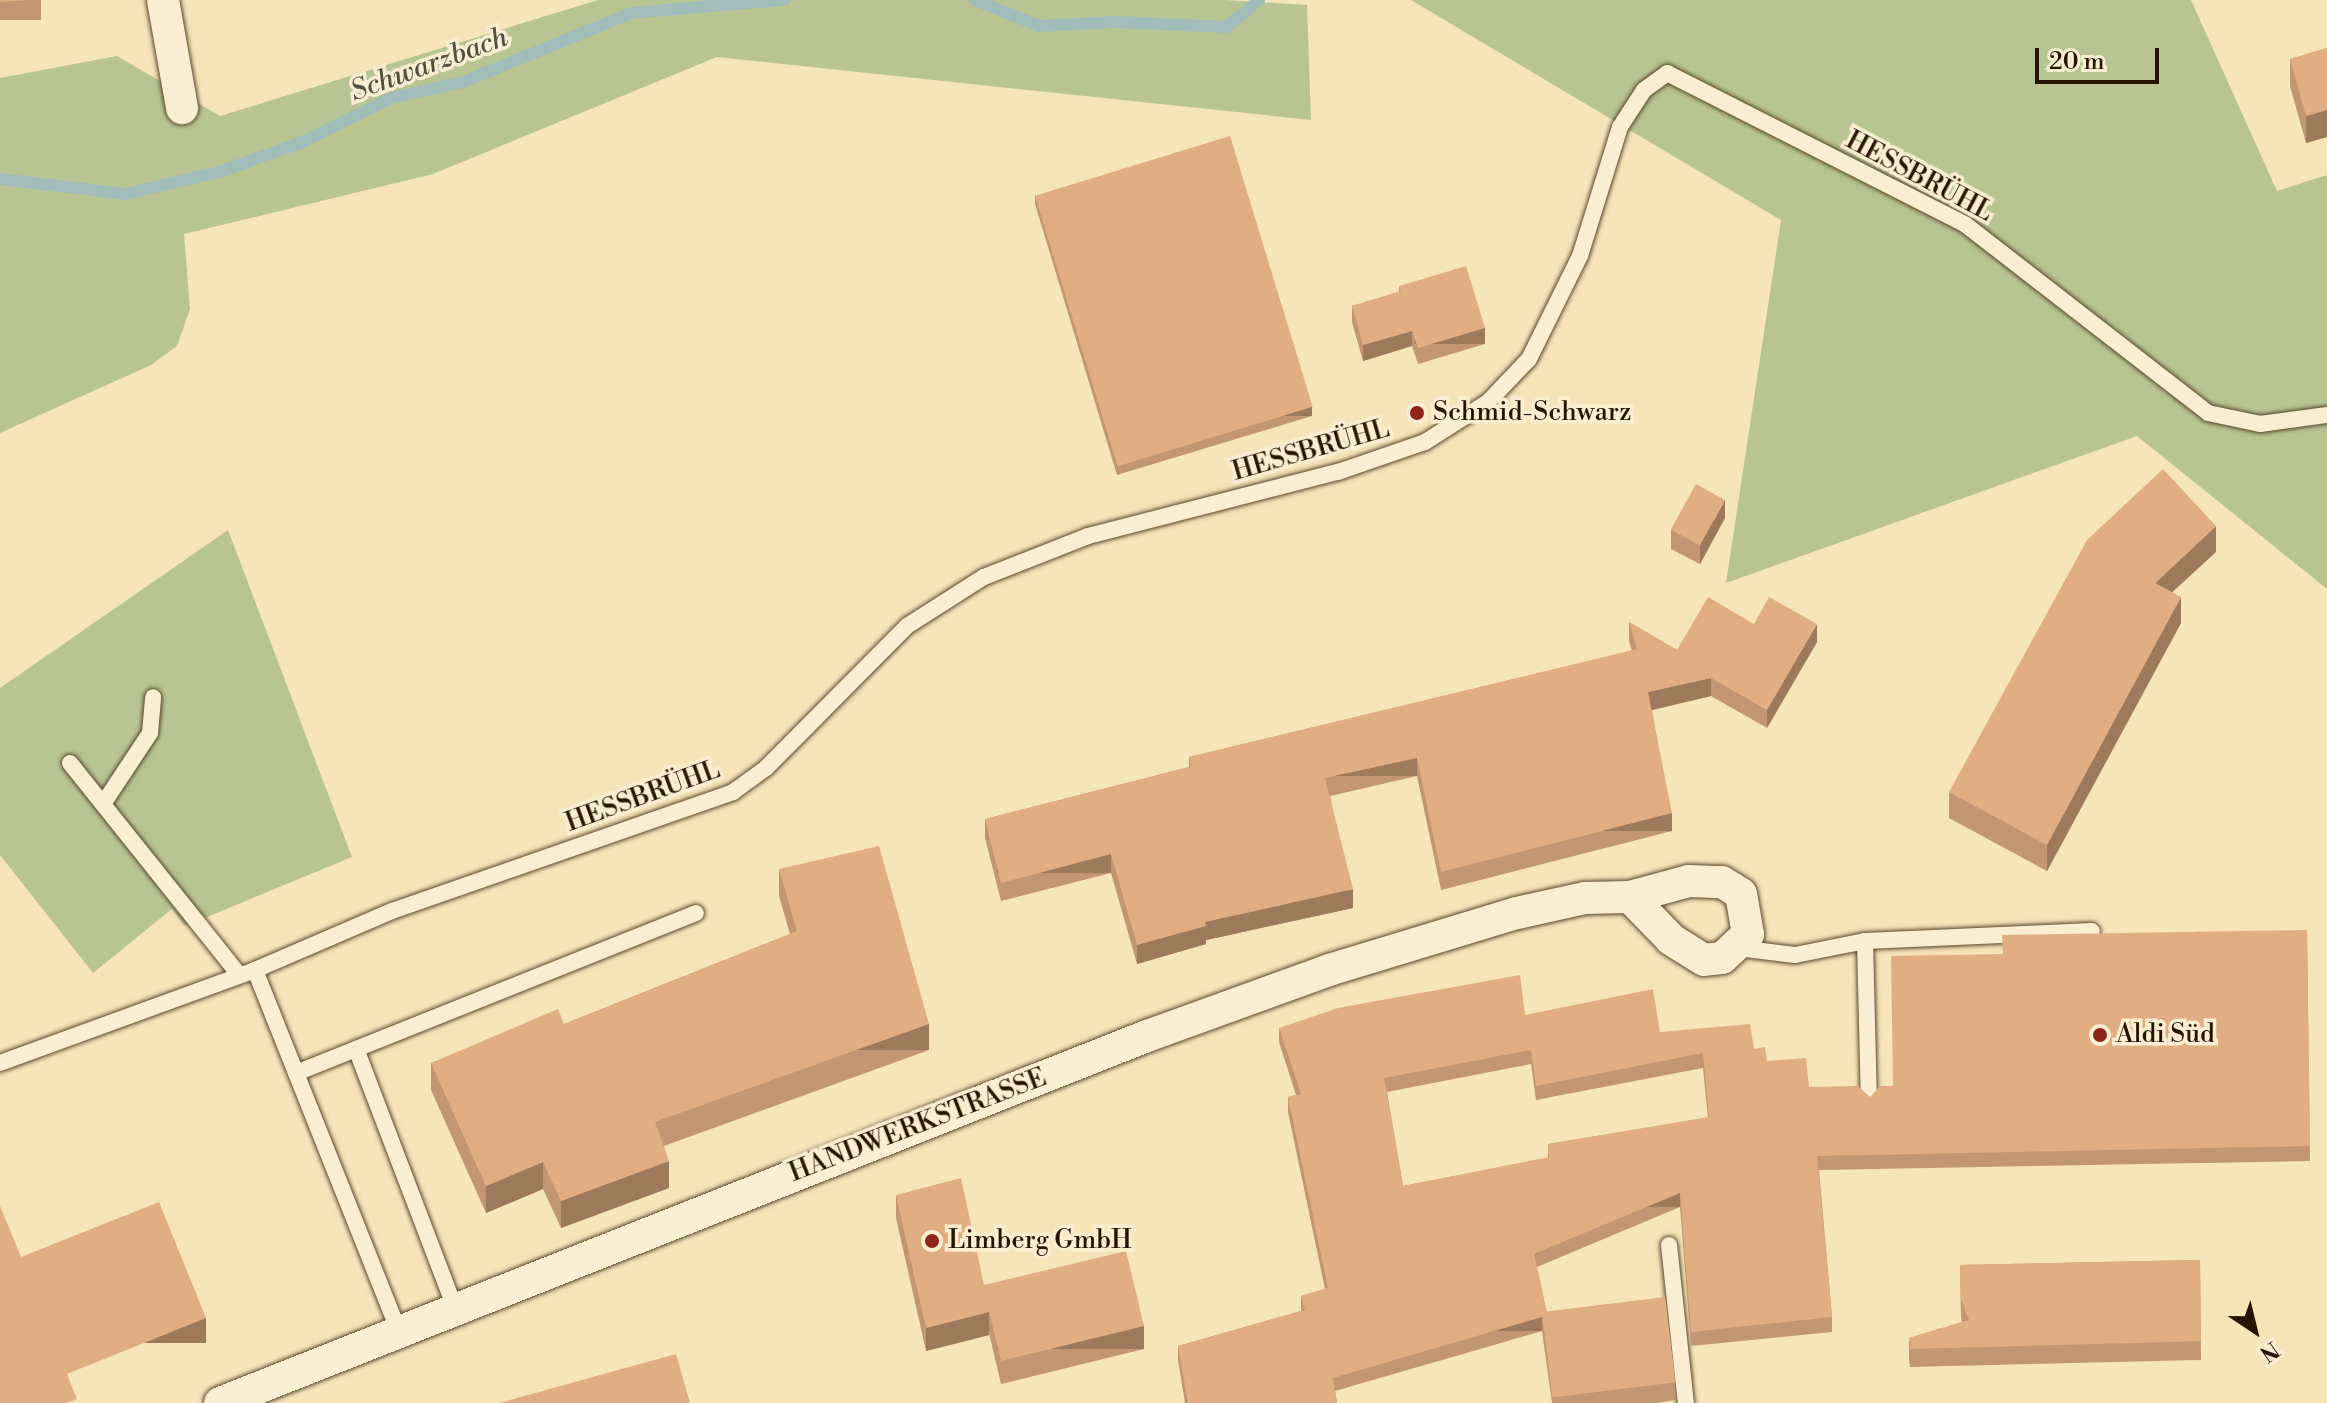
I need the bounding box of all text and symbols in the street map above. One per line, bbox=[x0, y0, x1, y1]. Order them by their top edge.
water label: Schwarzbach bbox=[346, 21, 512, 109]
scale bar bbox=[2039, 32, 2163, 82]
text: 20 m bbox=[2049, 47, 2105, 77]
street label: HESSBRÜHL bbox=[1840, 125, 1998, 229]
place label: Schmid-Schwarz bbox=[1433, 397, 1632, 429]
marker: Schmid-Schwarz bbox=[1408, 404, 1426, 422]
street label: HESSBRÜHL bbox=[1229, 414, 1393, 488]
street label: HESSBRÜHL bbox=[562, 755, 724, 839]
place label: Aldi Süd bbox=[2116, 1019, 2215, 1051]
marker: Aldi Süd bbox=[2091, 1026, 2109, 1044]
street label: HANDWERKSTRASSE bbox=[785, 1063, 1051, 1189]
place label: Limberg GmbH bbox=[948, 1225, 1132, 1257]
marker: Limberg GmbH bbox=[923, 1232, 941, 1250]
north arrow bbox=[2215, 1291, 2295, 1371]
text: N bbox=[2254, 1335, 2284, 1367]

